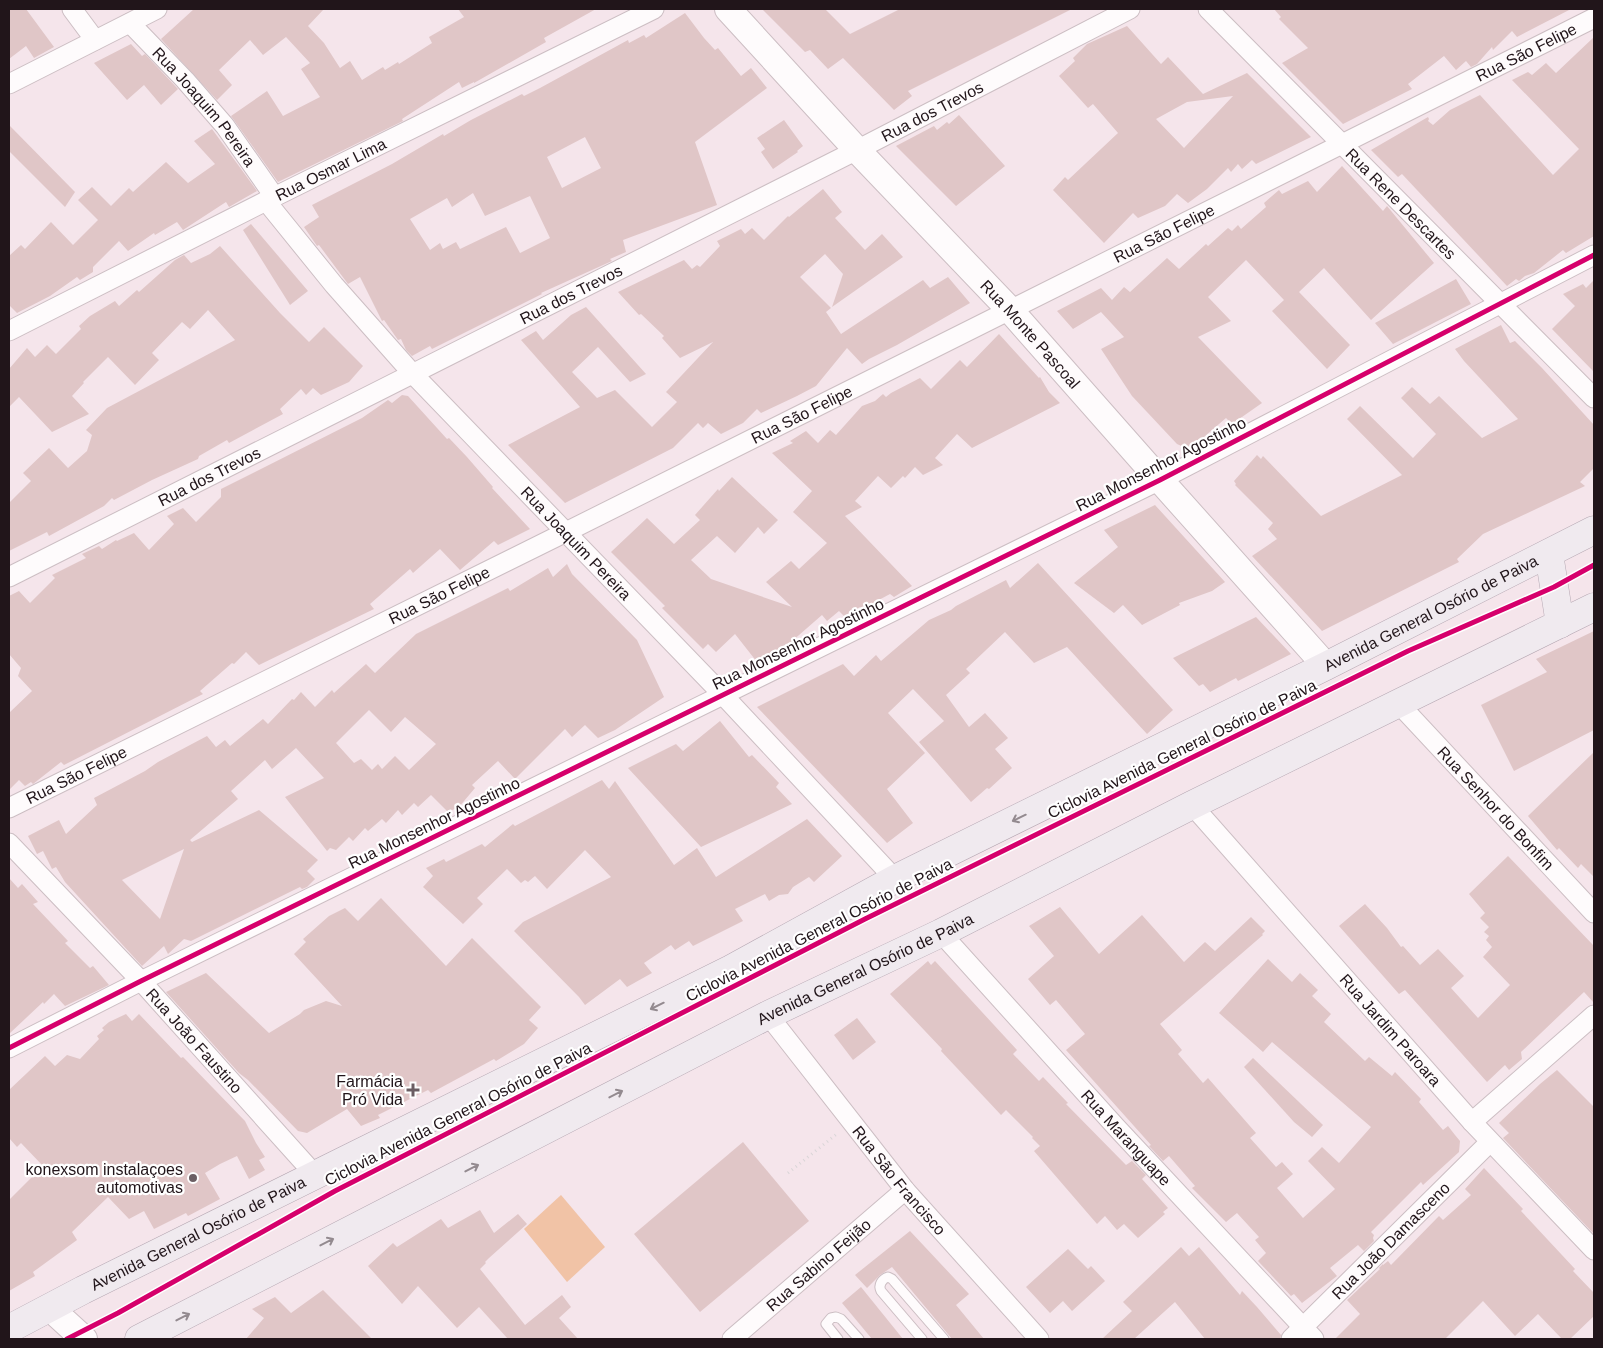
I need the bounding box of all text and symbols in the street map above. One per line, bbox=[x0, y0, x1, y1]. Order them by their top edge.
street label: Rua São Felipe bbox=[1473, 20, 1579, 84]
street label: Rua Joaquim Pereira bbox=[149, 44, 259, 169]
street label: Rua dos Trevos bbox=[878, 78, 986, 144]
street label: Rua Osmar Lima bbox=[273, 135, 389, 204]
street label: Rua Rene Descartes bbox=[1343, 145, 1459, 262]
street label: Rua São Felipe bbox=[1111, 201, 1217, 265]
street label: Rua dos Trevos bbox=[517, 261, 625, 327]
street label: Rua Monte Pascoal bbox=[977, 276, 1083, 392]
street label: Rua São Felipe bbox=[748, 382, 855, 447]
street label: Rua Monsenhor Agostinho bbox=[1073, 414, 1249, 514]
street label: Rua dos Trevos bbox=[155, 443, 263, 509]
street label: Rua Joaquim Pereira bbox=[518, 483, 635, 603]
street label: Avenida General Osório de Paiva bbox=[1321, 552, 1540, 674]
street label: Rua São Felipe bbox=[386, 563, 492, 627]
street label: Rua Monsenhor Agostinho bbox=[710, 595, 887, 693]
street label: Ciclovia Avenida General Osório de Paiva bbox=[1045, 676, 1319, 822]
street label: Rua São Felipe bbox=[23, 743, 130, 807]
street label: Rua Senhor do Bonfim bbox=[1434, 743, 1557, 873]
street label: Rua Monsenhor Agostinho bbox=[346, 774, 523, 872]
one-way arrow bbox=[1012, 814, 1027, 823]
street label: Ciclovia Avenida General Osório de Paiva bbox=[682, 854, 956, 1006]
street label: Avenida General Osório de Paiva bbox=[754, 908, 976, 1030]
street label: Rua Jardim Paroara bbox=[1337, 971, 1444, 1089]
street label: Rua João Faustino bbox=[143, 985, 246, 1096]
one-way arrow bbox=[650, 1002, 665, 1011]
street label: Ciclovia Avenida General Osório de Paiva bbox=[322, 1039, 594, 1189]
place label: Farmácia Pró Vida bbox=[336, 1073, 403, 1108]
marker: Farmácia Pró Vida bbox=[407, 1084, 419, 1096]
street label: Rua Maranguape bbox=[1078, 1086, 1175, 1189]
one-way arrow bbox=[608, 1089, 623, 1098]
street label: Rua São Francisco bbox=[849, 1122, 949, 1238]
place label: konexsom instalaçoes automotivas bbox=[26, 1161, 183, 1196]
one-way arrow bbox=[464, 1163, 479, 1173]
marker: konexsom instalaçoes automotivas bbox=[187, 1172, 199, 1184]
street label: Avenida General Osório de Paiva bbox=[88, 1173, 308, 1293]
street label: Rua João Damasceno bbox=[1328, 1179, 1453, 1302]
street label: Rua Sabino Feijão bbox=[763, 1215, 874, 1314]
one-way arrow bbox=[319, 1237, 334, 1246]
one-way arrow bbox=[175, 1312, 190, 1321]

